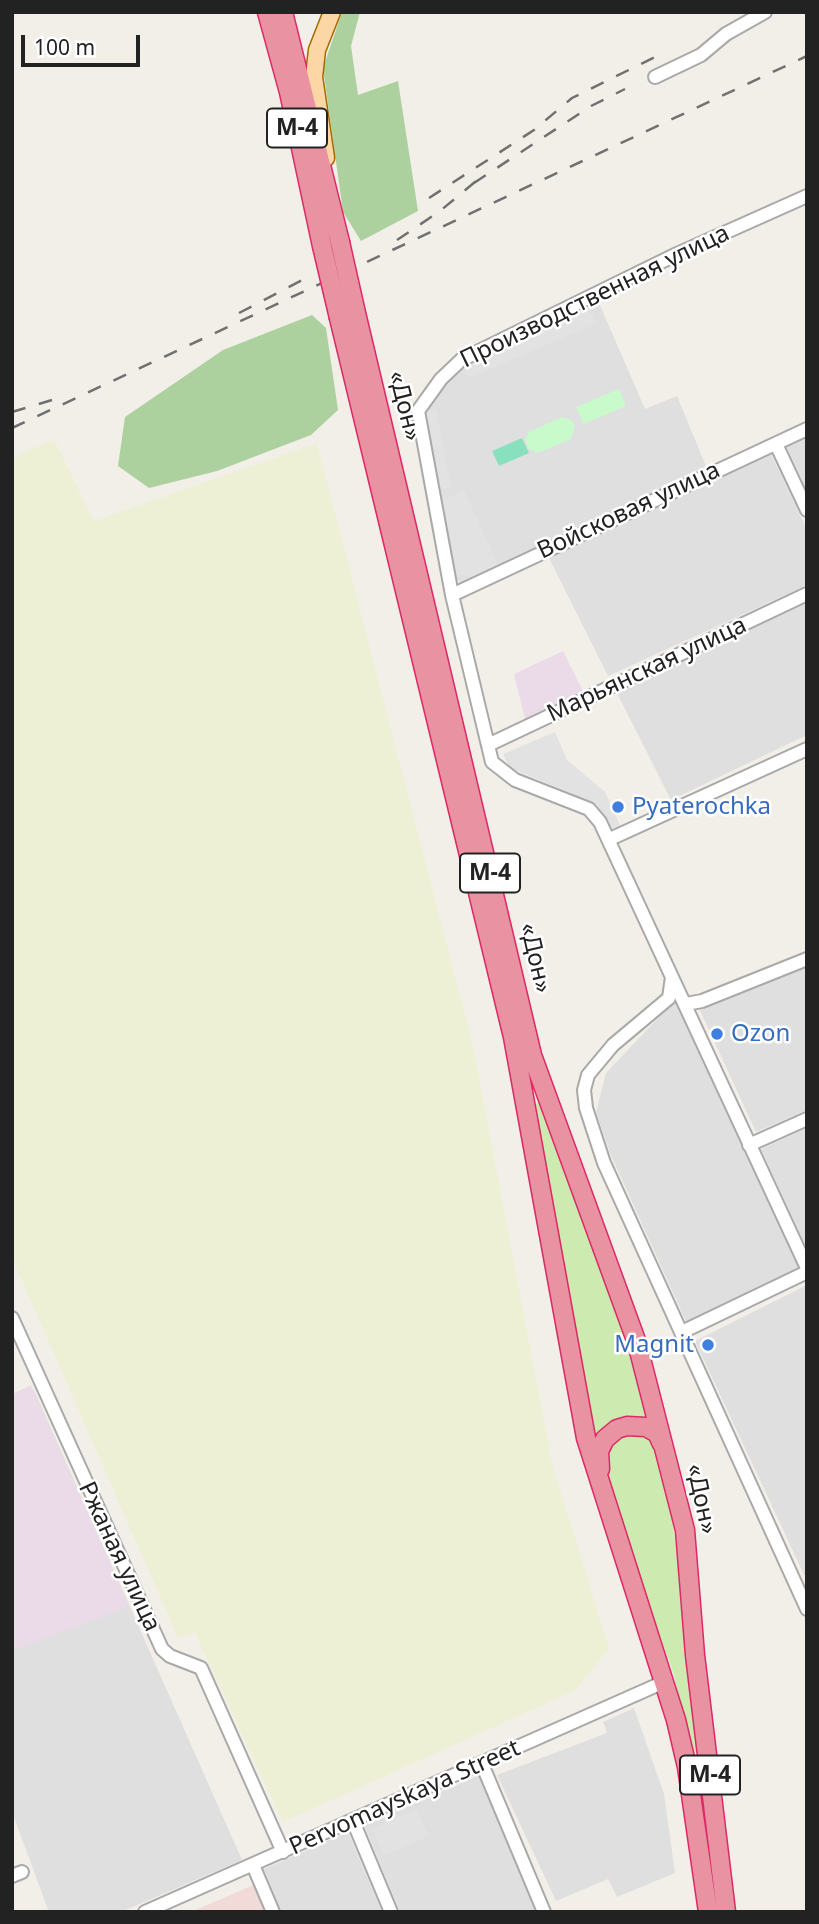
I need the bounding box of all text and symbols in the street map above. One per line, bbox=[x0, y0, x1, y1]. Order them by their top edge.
scale bar bbox=[24, 21, 144, 65]
text: 100 m bbox=[34, 33, 95, 61]
road number: М-4 bbox=[267, 108, 327, 148]
street label: Производственная улица bbox=[456, 219, 734, 375]
street label: «Дон» bbox=[381, 368, 427, 444]
street label: Войсковая улица bbox=[533, 456, 725, 566]
street label: Марьянская улица bbox=[543, 611, 751, 729]
place label: Pyaterochka bbox=[632, 793, 771, 821]
marker: Pyaterochka bbox=[610, 799, 626, 815]
road number: М-4 bbox=[460, 853, 520, 892]
street label: «Дон» bbox=[513, 920, 557, 996]
place label: Ozon bbox=[731, 1020, 790, 1048]
marker: Ozon bbox=[709, 1026, 725, 1042]
place label: Magnit bbox=[614, 1331, 694, 1359]
marker: Magnit bbox=[700, 1337, 716, 1353]
street label: «Дон» bbox=[680, 1461, 722, 1537]
street label: Ржаная улица bbox=[72, 1478, 166, 1636]
street label: Pervomayskaya Street bbox=[285, 1734, 525, 1862]
road number: М-4 bbox=[680, 1756, 740, 1795]

